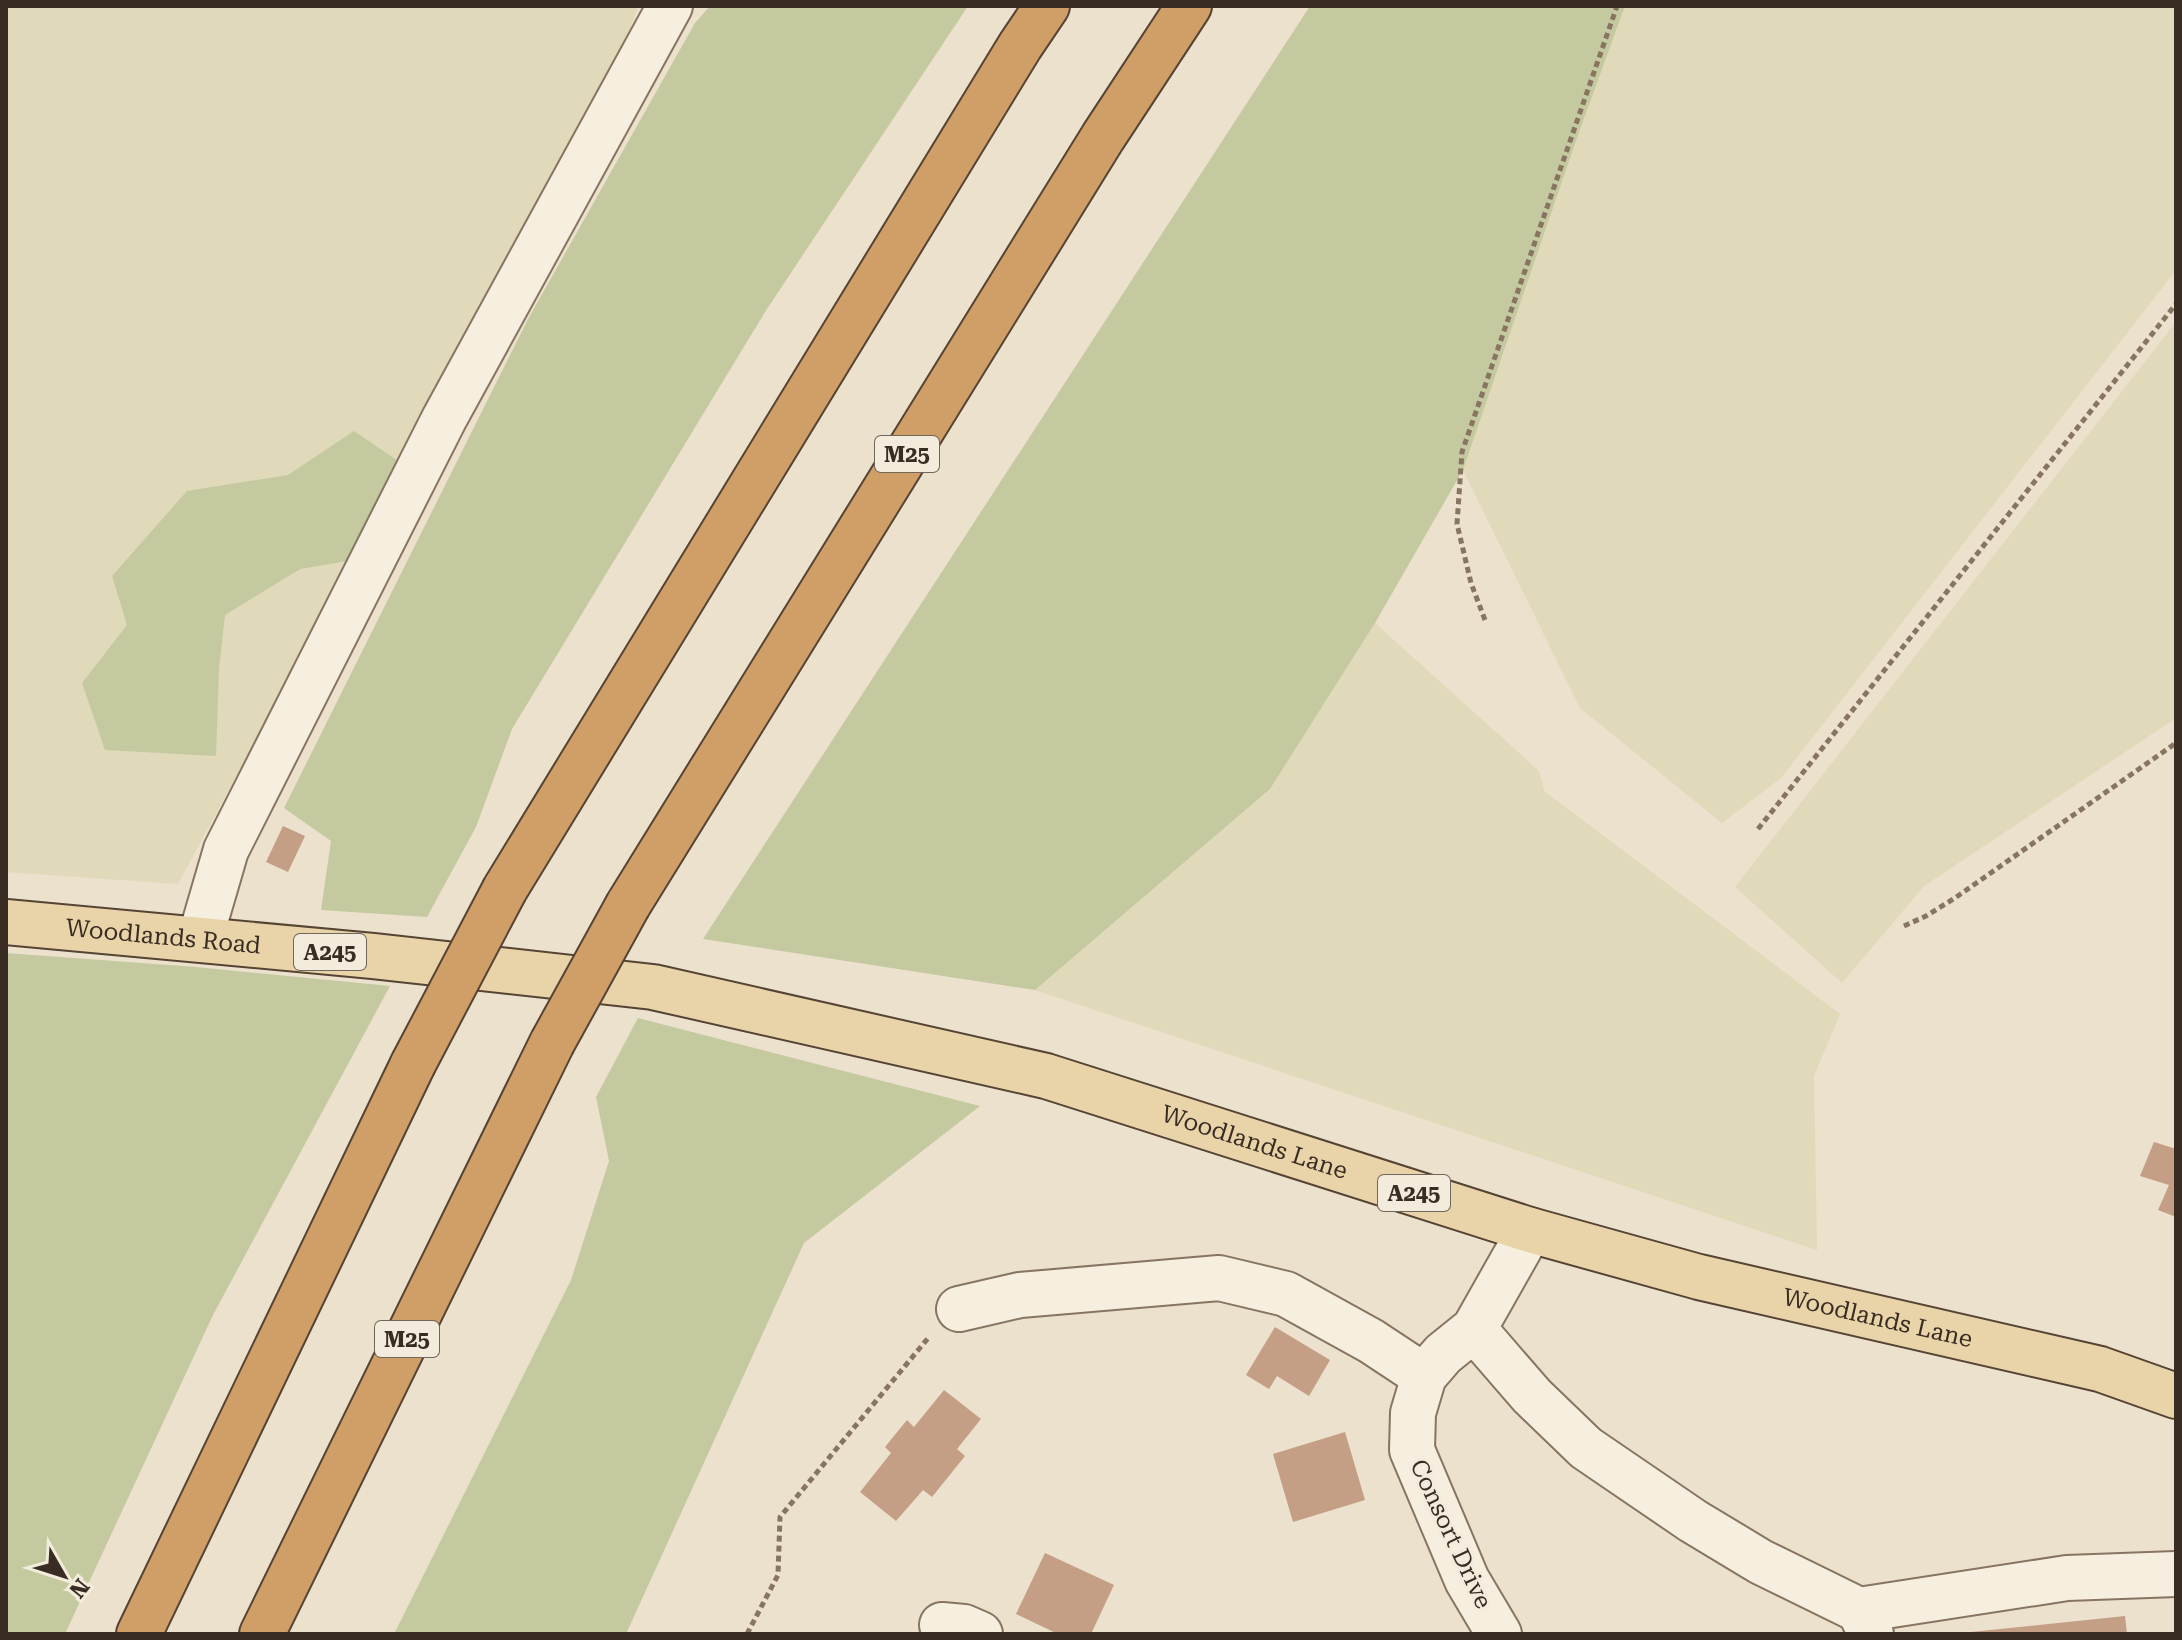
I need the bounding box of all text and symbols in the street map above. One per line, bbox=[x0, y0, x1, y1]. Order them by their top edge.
road number: M25 bbox=[875, 436, 939, 472]
street label: Woodlands Road bbox=[64, 914, 262, 960]
road number: A245 bbox=[294, 934, 366, 970]
street label: Woodlands Lane bbox=[1158, 1100, 1351, 1185]
road number: A245 bbox=[1378, 1175, 1450, 1211]
street label: Woodlands Lane bbox=[1780, 1283, 1975, 1353]
road number: M25 bbox=[375, 1321, 439, 1357]
street label: Consort Drive bbox=[1404, 1455, 1498, 1613]
north arrow bbox=[24, 1536, 104, 1616]
text: N bbox=[64, 1574, 94, 1603]

